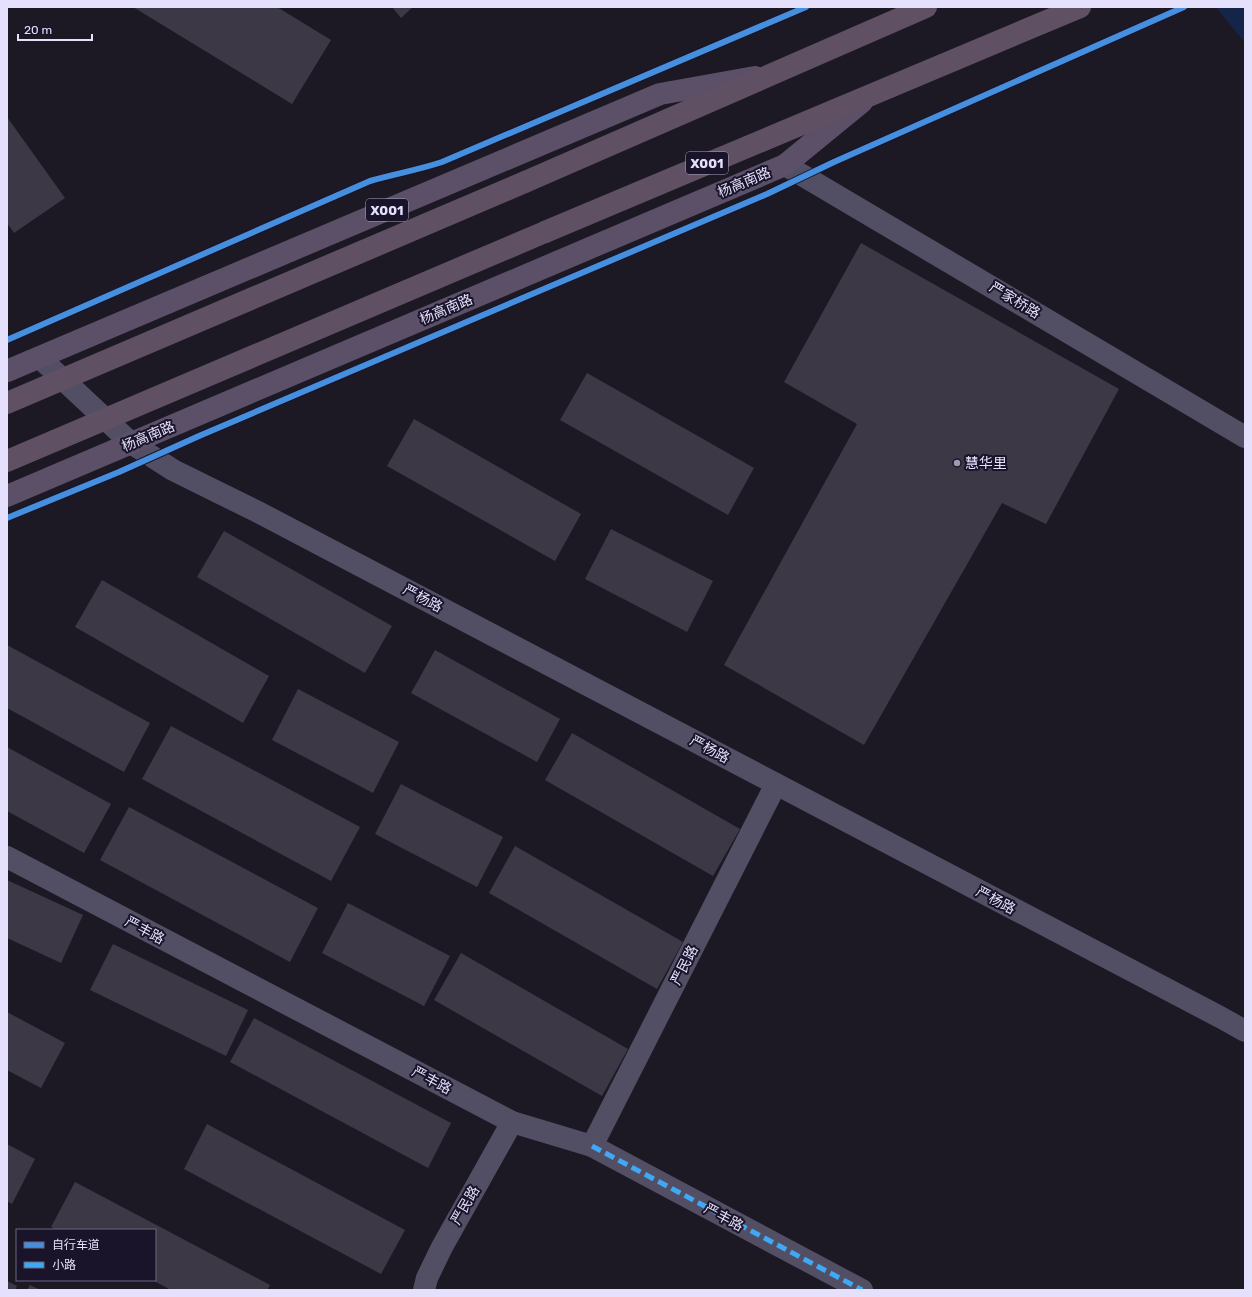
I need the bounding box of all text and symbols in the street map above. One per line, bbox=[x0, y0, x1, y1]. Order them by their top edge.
scale bar bbox=[18, 16, 92, 42]
text: 20 m bbox=[24, 23, 52, 37]
road number: X001 bbox=[686, 152, 728, 174]
street label: 杨高南路 bbox=[715, 164, 773, 201]
road number: X001 bbox=[366, 199, 408, 221]
street label: 严家桥路 bbox=[986, 279, 1043, 322]
street label: 杨高南路 bbox=[417, 291, 475, 328]
street label: 杨高南路 bbox=[119, 418, 177, 455]
place label: 慧华里 bbox=[965, 455, 1007, 472]
marker: 慧华里 bbox=[952, 458, 962, 468]
street label: 严杨路 bbox=[400, 581, 445, 616]
street label: 严杨路 bbox=[687, 732, 732, 767]
street label: 严杨路 bbox=[973, 883, 1018, 918]
street label: 严丰路 bbox=[122, 913, 167, 948]
street label: 严民路 bbox=[667, 943, 702, 988]
street label: 严丰路 bbox=[409, 1063, 454, 1098]
street label: 严民路 bbox=[448, 1183, 483, 1228]
street label: 严丰路 bbox=[701, 1200, 746, 1235]
legend bbox=[16, 1229, 156, 1281]
text: 自行车道 bbox=[52, 1238, 100, 1252]
text: 小路 bbox=[52, 1258, 76, 1272]

